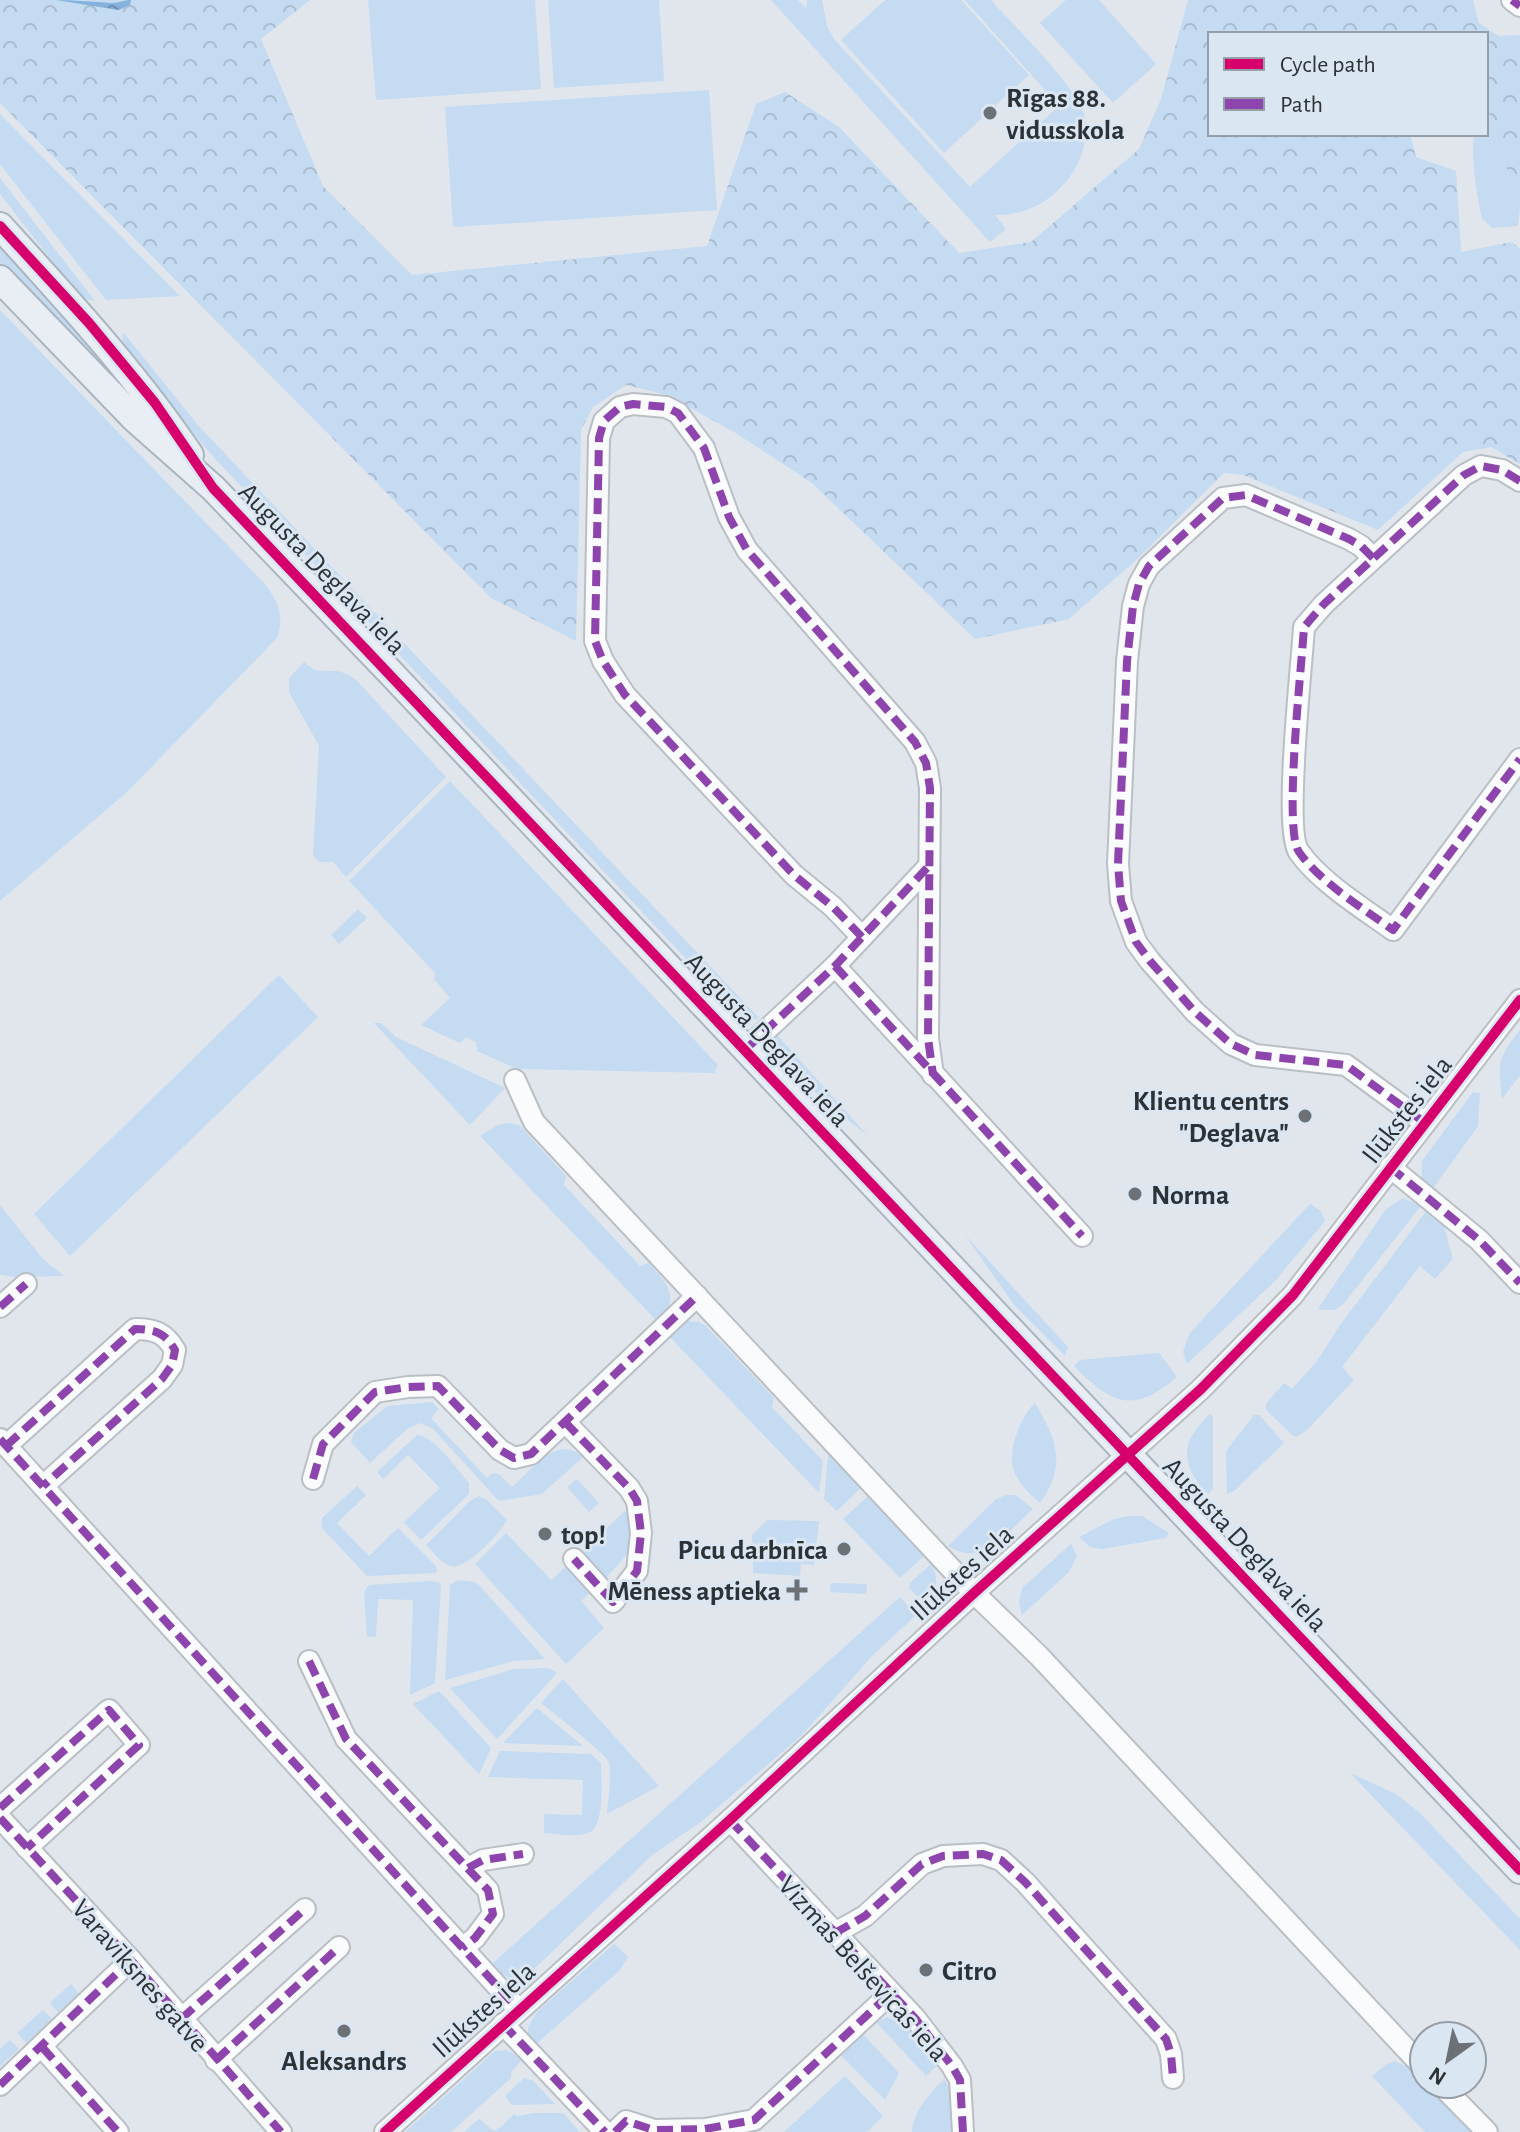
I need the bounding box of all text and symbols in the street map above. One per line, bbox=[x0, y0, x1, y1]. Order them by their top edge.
legend bbox=[1208, 32, 1488, 136]
text: Cycle path bbox=[1280, 53, 1376, 77]
place label: Rīgas 88. vidusskola bbox=[1006, 85, 1125, 145]
text: Path bbox=[1280, 93, 1323, 117]
marker: Rīgas 88. vidusskola bbox=[981, 104, 999, 122]
street label: Augusta Deglava iela bbox=[233, 478, 411, 661]
street label: Augusta Deglava iela bbox=[679, 948, 854, 1133]
street label: Ilūkstes iela bbox=[1357, 1051, 1458, 1169]
place label: Klientu centrs "Deglava" bbox=[1133, 1088, 1289, 1148]
marker: Klientu centrs "Deglava" bbox=[1296, 1107, 1314, 1125]
place label: Norma bbox=[1151, 1182, 1229, 1210]
marker: Norma bbox=[1126, 1185, 1144, 1203]
street label: Augusta Deglava iela bbox=[1157, 1453, 1332, 1638]
street label: Ilūkstes iela bbox=[906, 1520, 1019, 1627]
place label: top! bbox=[561, 1522, 606, 1550]
marker: top! bbox=[536, 1525, 554, 1543]
place label: Picu darbnīca bbox=[677, 1537, 828, 1565]
marker: Picu darbnīca bbox=[835, 1540, 853, 1558]
place label: Mēness aptieka bbox=[607, 1578, 781, 1606]
marker: Mēness aptieka bbox=[788, 1581, 806, 1599]
street label: Vizmas Belševicas iela bbox=[772, 1871, 953, 2067]
street label: Varavīksnes gatve bbox=[66, 1895, 213, 2058]
street label: Ilūkstes iela bbox=[428, 1957, 541, 2064]
place label: Citro bbox=[942, 1958, 997, 1986]
marker: Citro bbox=[917, 1961, 935, 1979]
north arrow bbox=[1408, 2020, 1488, 2100]
marker: Aleksandrs bbox=[335, 2022, 353, 2040]
place label: Aleksandrs bbox=[281, 2048, 407, 2076]
text: N bbox=[1425, 2063, 1450, 2089]

